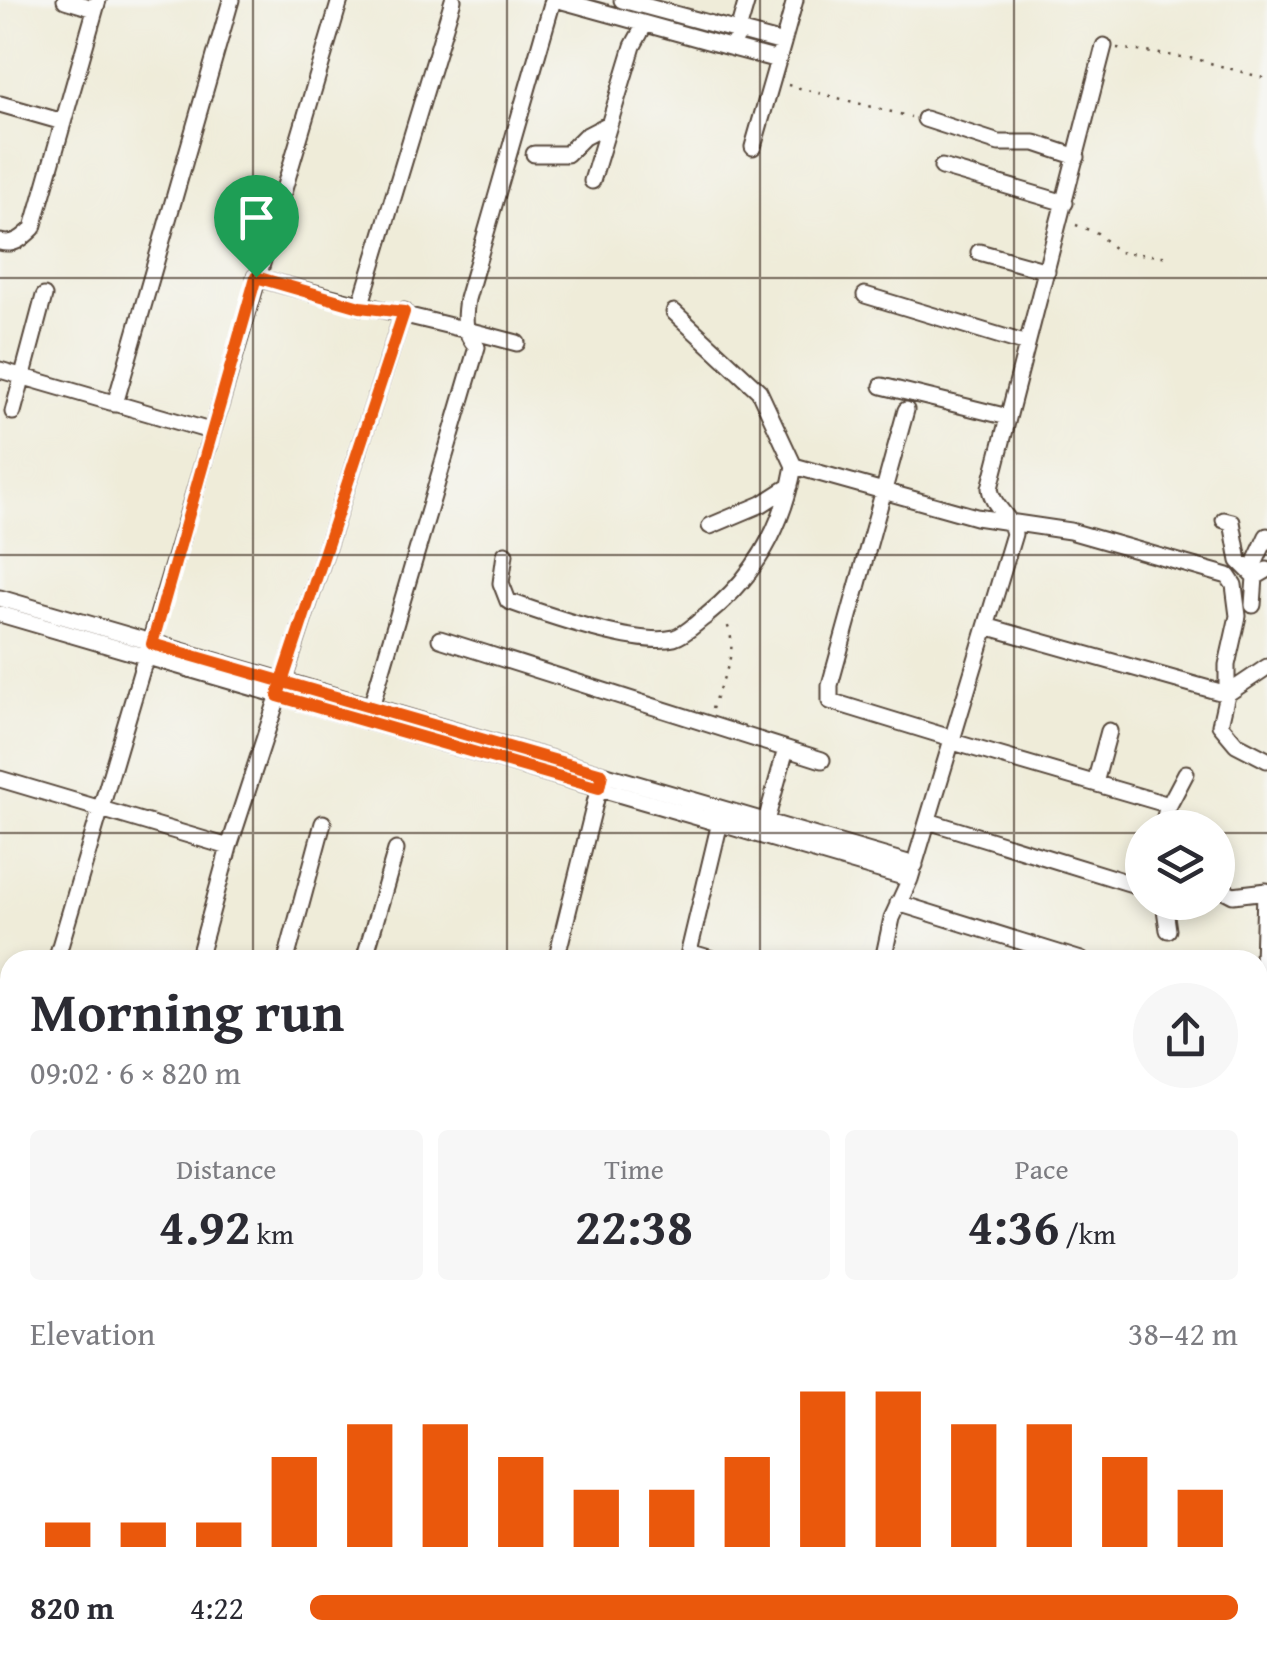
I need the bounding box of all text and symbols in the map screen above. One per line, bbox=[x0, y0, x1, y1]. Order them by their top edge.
pin bbox=[214, 175, 299, 278]
icon: arrive bbox=[229, 190, 284, 245]
map controls bbox=[1125, 810, 1235, 920]
button: layers bbox=[1125, 810, 1235, 920]
text: Morning run bbox=[30, 971, 344, 1051]
button: share bbox=[1133, 983, 1238, 1088]
text: 09:02 · 6 × 820 m bbox=[30, 1049, 241, 1096]
text: Distance bbox=[176, 1148, 277, 1189]
text: Time bbox=[604, 1148, 664, 1189]
text: Pace bbox=[1015, 1148, 1069, 1189]
text: 4.92 bbox=[159, 1189, 251, 1262]
text: 22:38 bbox=[575, 1189, 693, 1262]
text: 4:36 bbox=[967, 1189, 1059, 1262]
text: km bbox=[251, 1213, 294, 1254]
text: /km bbox=[1059, 1213, 1116, 1254]
text: Elevation bbox=[30, 1310, 155, 1357]
text: 38–42 m bbox=[1128, 1310, 1238, 1357]
text: 820 m bbox=[30, 1584, 114, 1631]
text: 4:22 bbox=[190, 1584, 244, 1631]

